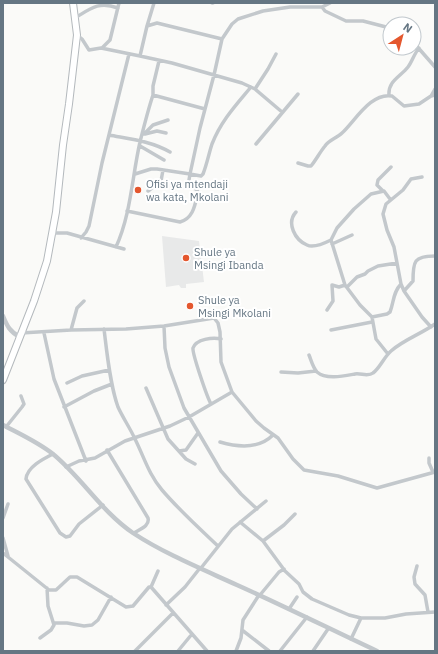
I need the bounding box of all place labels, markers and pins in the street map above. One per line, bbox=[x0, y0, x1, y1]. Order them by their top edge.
place label: Ofisi ya mtendaji wa kata, Mkolani bbox=[146, 177, 228, 204]
marker: Ofisi ya mtendaji wa kata, Mkolani bbox=[133, 185, 143, 195]
place label: Shule ya Msingi Ibanda bbox=[194, 245, 264, 272]
marker: Shule ya Msingi Ibanda bbox=[181, 253, 191, 263]
place label: Shule ya Msingi Mkolani bbox=[198, 293, 271, 320]
marker: Shule ya Msingi Mkolani bbox=[185, 301, 195, 311]

